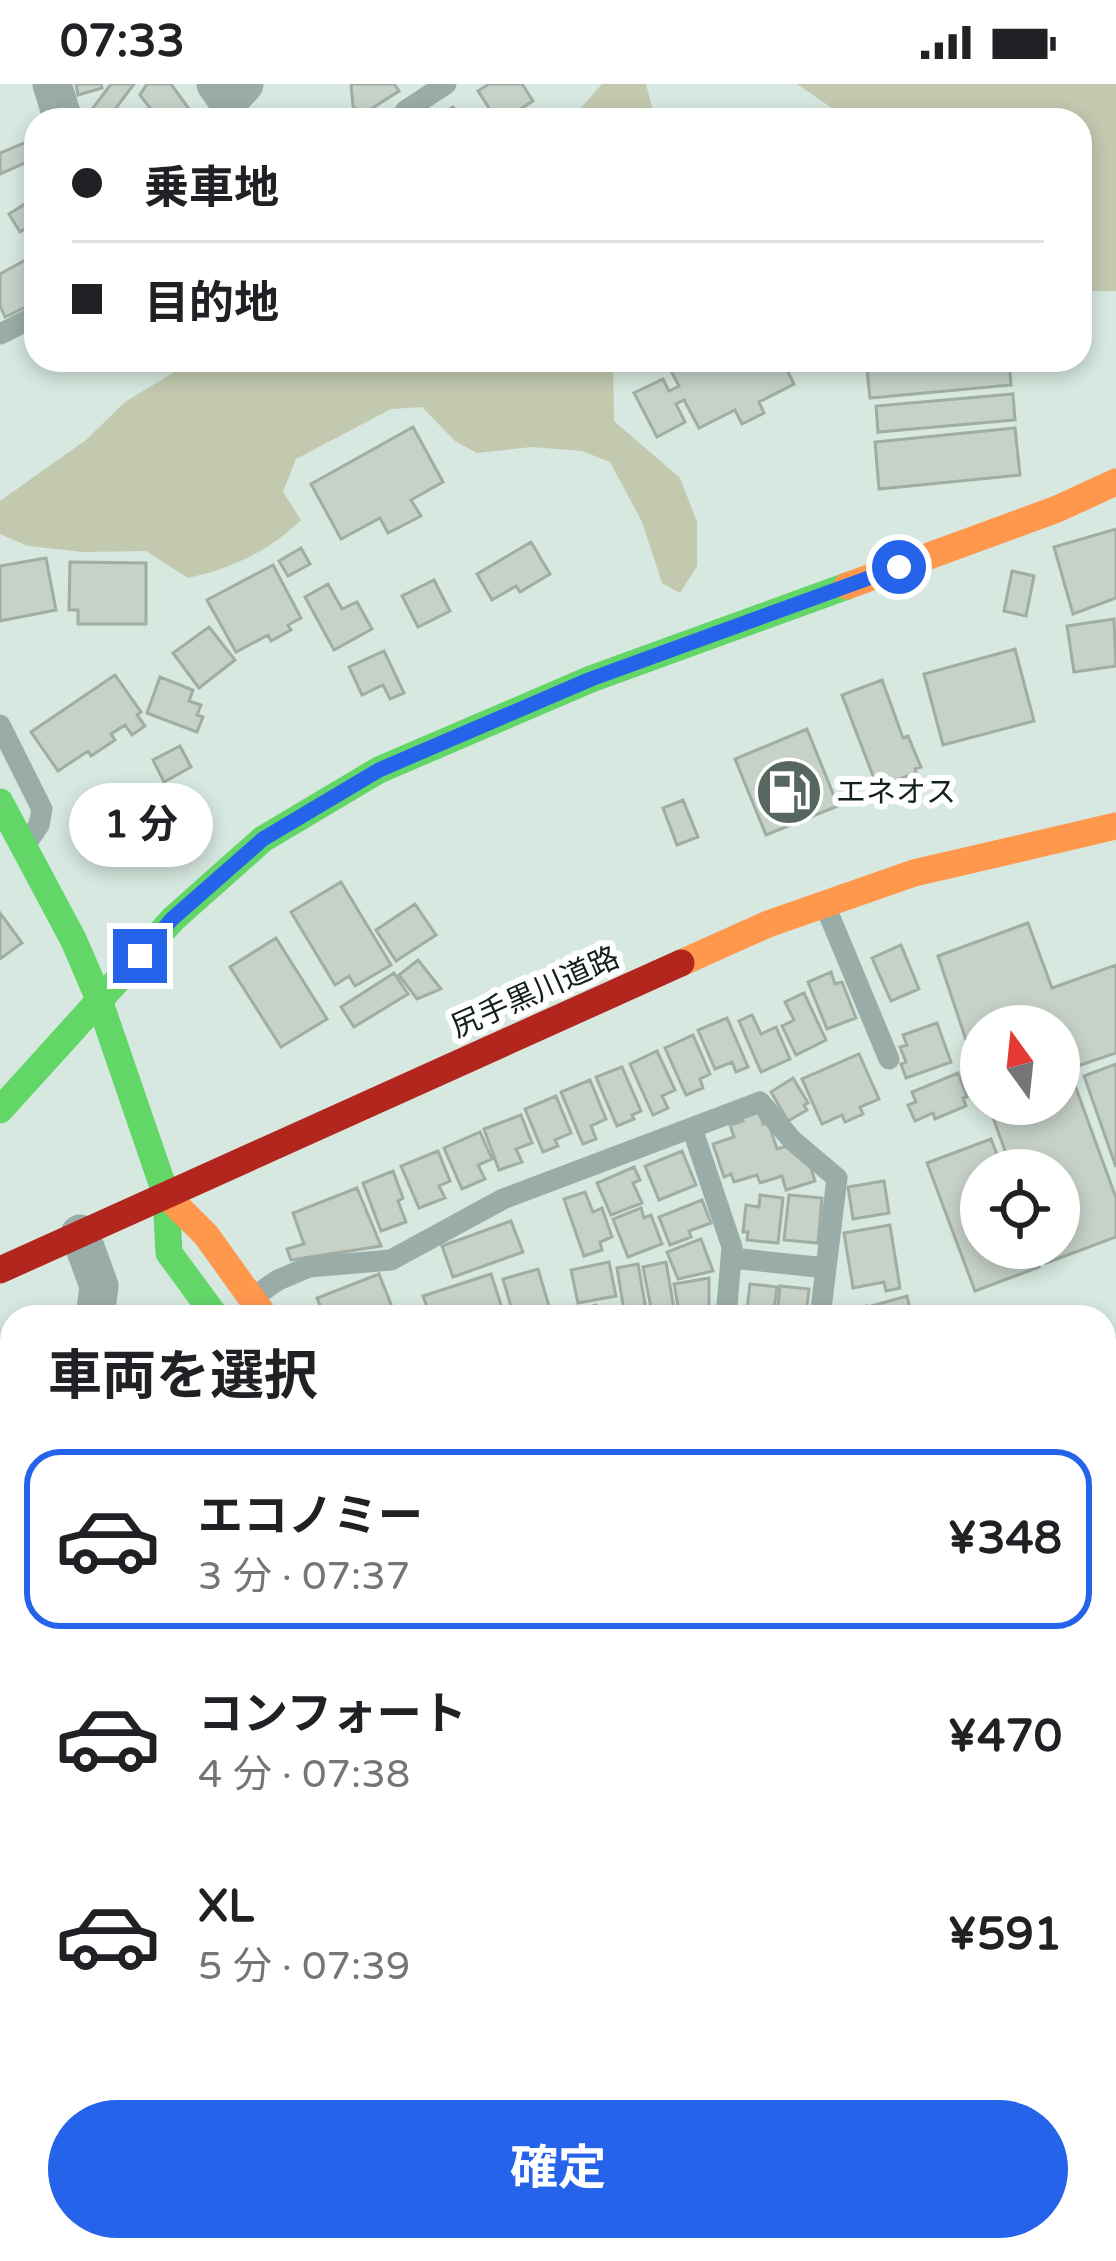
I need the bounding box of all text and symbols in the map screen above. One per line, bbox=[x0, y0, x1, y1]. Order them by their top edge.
text: 07:33 bbox=[60, 15, 185, 69]
text: 乗車地 bbox=[144, 162, 279, 216]
text: 目的地 bbox=[144, 277, 279, 331]
route start bbox=[872, 540, 926, 594]
fuel station icon: エネオス bbox=[754, 757, 824, 827]
place label: エネオス bbox=[836, 774, 956, 811]
callout: 1 分 bbox=[68, 782, 212, 866]
text: 1 分 bbox=[104, 801, 178, 848]
route end bbox=[113, 929, 167, 983]
street label: 尻手黒川道路 bbox=[445, 939, 625, 1046]
north arrow bbox=[960, 1005, 1080, 1125]
map controls bbox=[960, 1005, 1080, 1269]
button: locate bbox=[960, 1149, 1080, 1269]
text: 車両を選択 bbox=[48, 1344, 318, 1409]
icon: car bbox=[54, 1485, 162, 1593]
text: エコノミー bbox=[198, 1490, 423, 1544]
text: ¥348 bbox=[948, 1512, 1062, 1566]
text: 3 分 · 07:37 bbox=[198, 1553, 410, 1600]
icon: car bbox=[54, 1683, 162, 1791]
text: コンフォート bbox=[198, 1688, 467, 1742]
text: ¥470 bbox=[948, 1710, 1062, 1764]
text: 4 分 · 07:38 bbox=[198, 1751, 410, 1798]
text: XL bbox=[198, 1880, 254, 1934]
icon: car bbox=[54, 1881, 162, 1989]
text: ¥591 bbox=[948, 1908, 1062, 1962]
text: 5 分 · 07:39 bbox=[198, 1943, 410, 1990]
button: 確定 bbox=[48, 2100, 1068, 2238]

